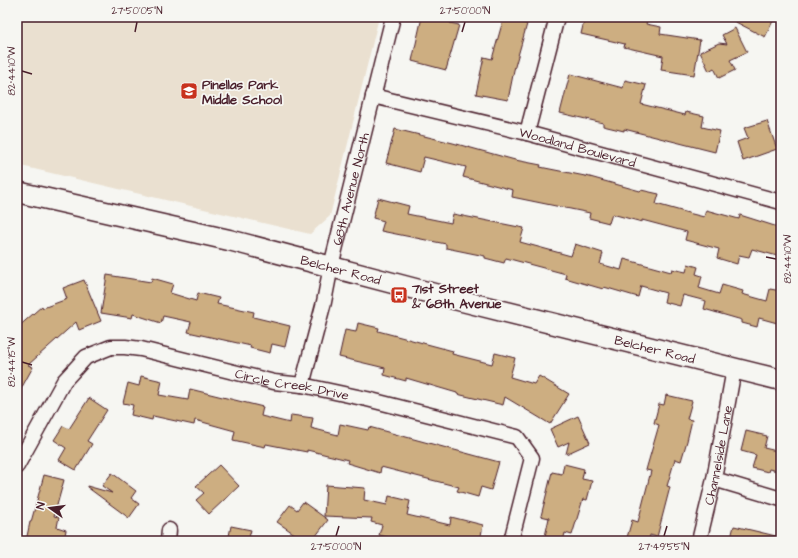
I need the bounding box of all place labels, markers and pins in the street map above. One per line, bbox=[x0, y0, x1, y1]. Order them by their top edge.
place label: Pinellas Park Middle School bbox=[202, 76, 282, 109]
school or university icon: Pinellas Park Middle School bbox=[179, 81, 199, 101]
place label: 71st Street & 68th Avenue bbox=[411, 280, 502, 313]
bus stop icon: 71st Street & 68th Avenue bbox=[389, 285, 409, 305]

